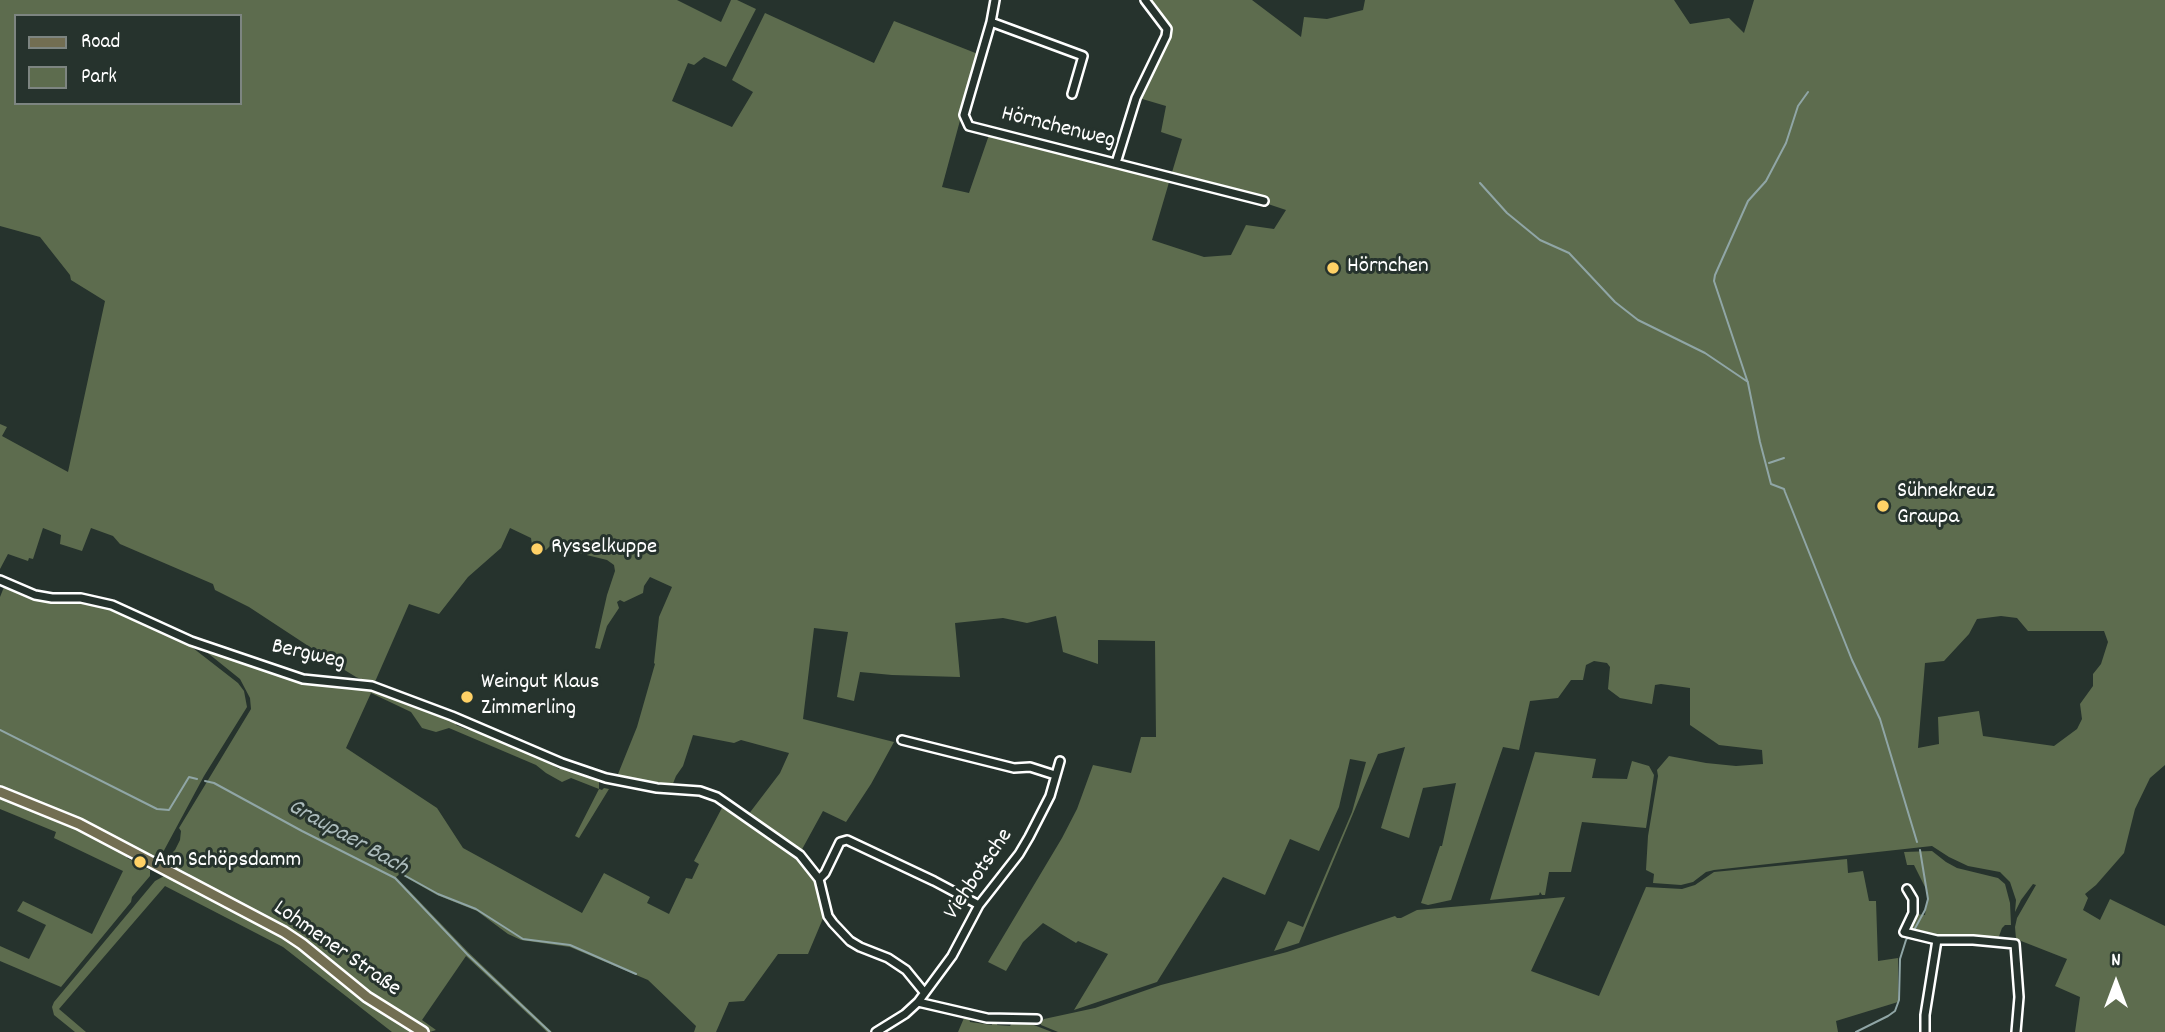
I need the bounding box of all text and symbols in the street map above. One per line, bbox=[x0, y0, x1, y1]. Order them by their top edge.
legend bbox=[14, 14, 242, 105]
text: Road bbox=[81, 28, 120, 58]
text: Park bbox=[81, 63, 117, 93]
street label: Hörnchenweg bbox=[998, 101, 1118, 157]
place label: Hörnchen bbox=[1347, 254, 1429, 282]
marker: Hörnchen bbox=[1325, 260, 1341, 276]
place label: Sühnekreuz Graupa bbox=[1897, 479, 1995, 533]
marker: Sühnekreuz Graupa bbox=[1875, 498, 1891, 514]
place label: Rysselkuppe bbox=[551, 535, 657, 563]
marker: Rysselkuppe bbox=[529, 541, 545, 557]
street label: Bergweg bbox=[269, 634, 347, 678]
place label: Weingut Klaus Zimmerling bbox=[481, 670, 599, 724]
marker: Weingut Klaus Zimmerling bbox=[459, 689, 475, 705]
water label: Graupaer Bach bbox=[282, 794, 412, 884]
street label: Viehbotsche bbox=[939, 824, 1021, 926]
place label: Am Schöpsdamm bbox=[154, 848, 301, 876]
marker: Am Schöpsdamm bbox=[132, 854, 148, 870]
street label: Lohmener Straße bbox=[267, 896, 405, 1004]
north arrow bbox=[2081, 948, 2151, 1018]
text: N bbox=[2111, 948, 2121, 975]

